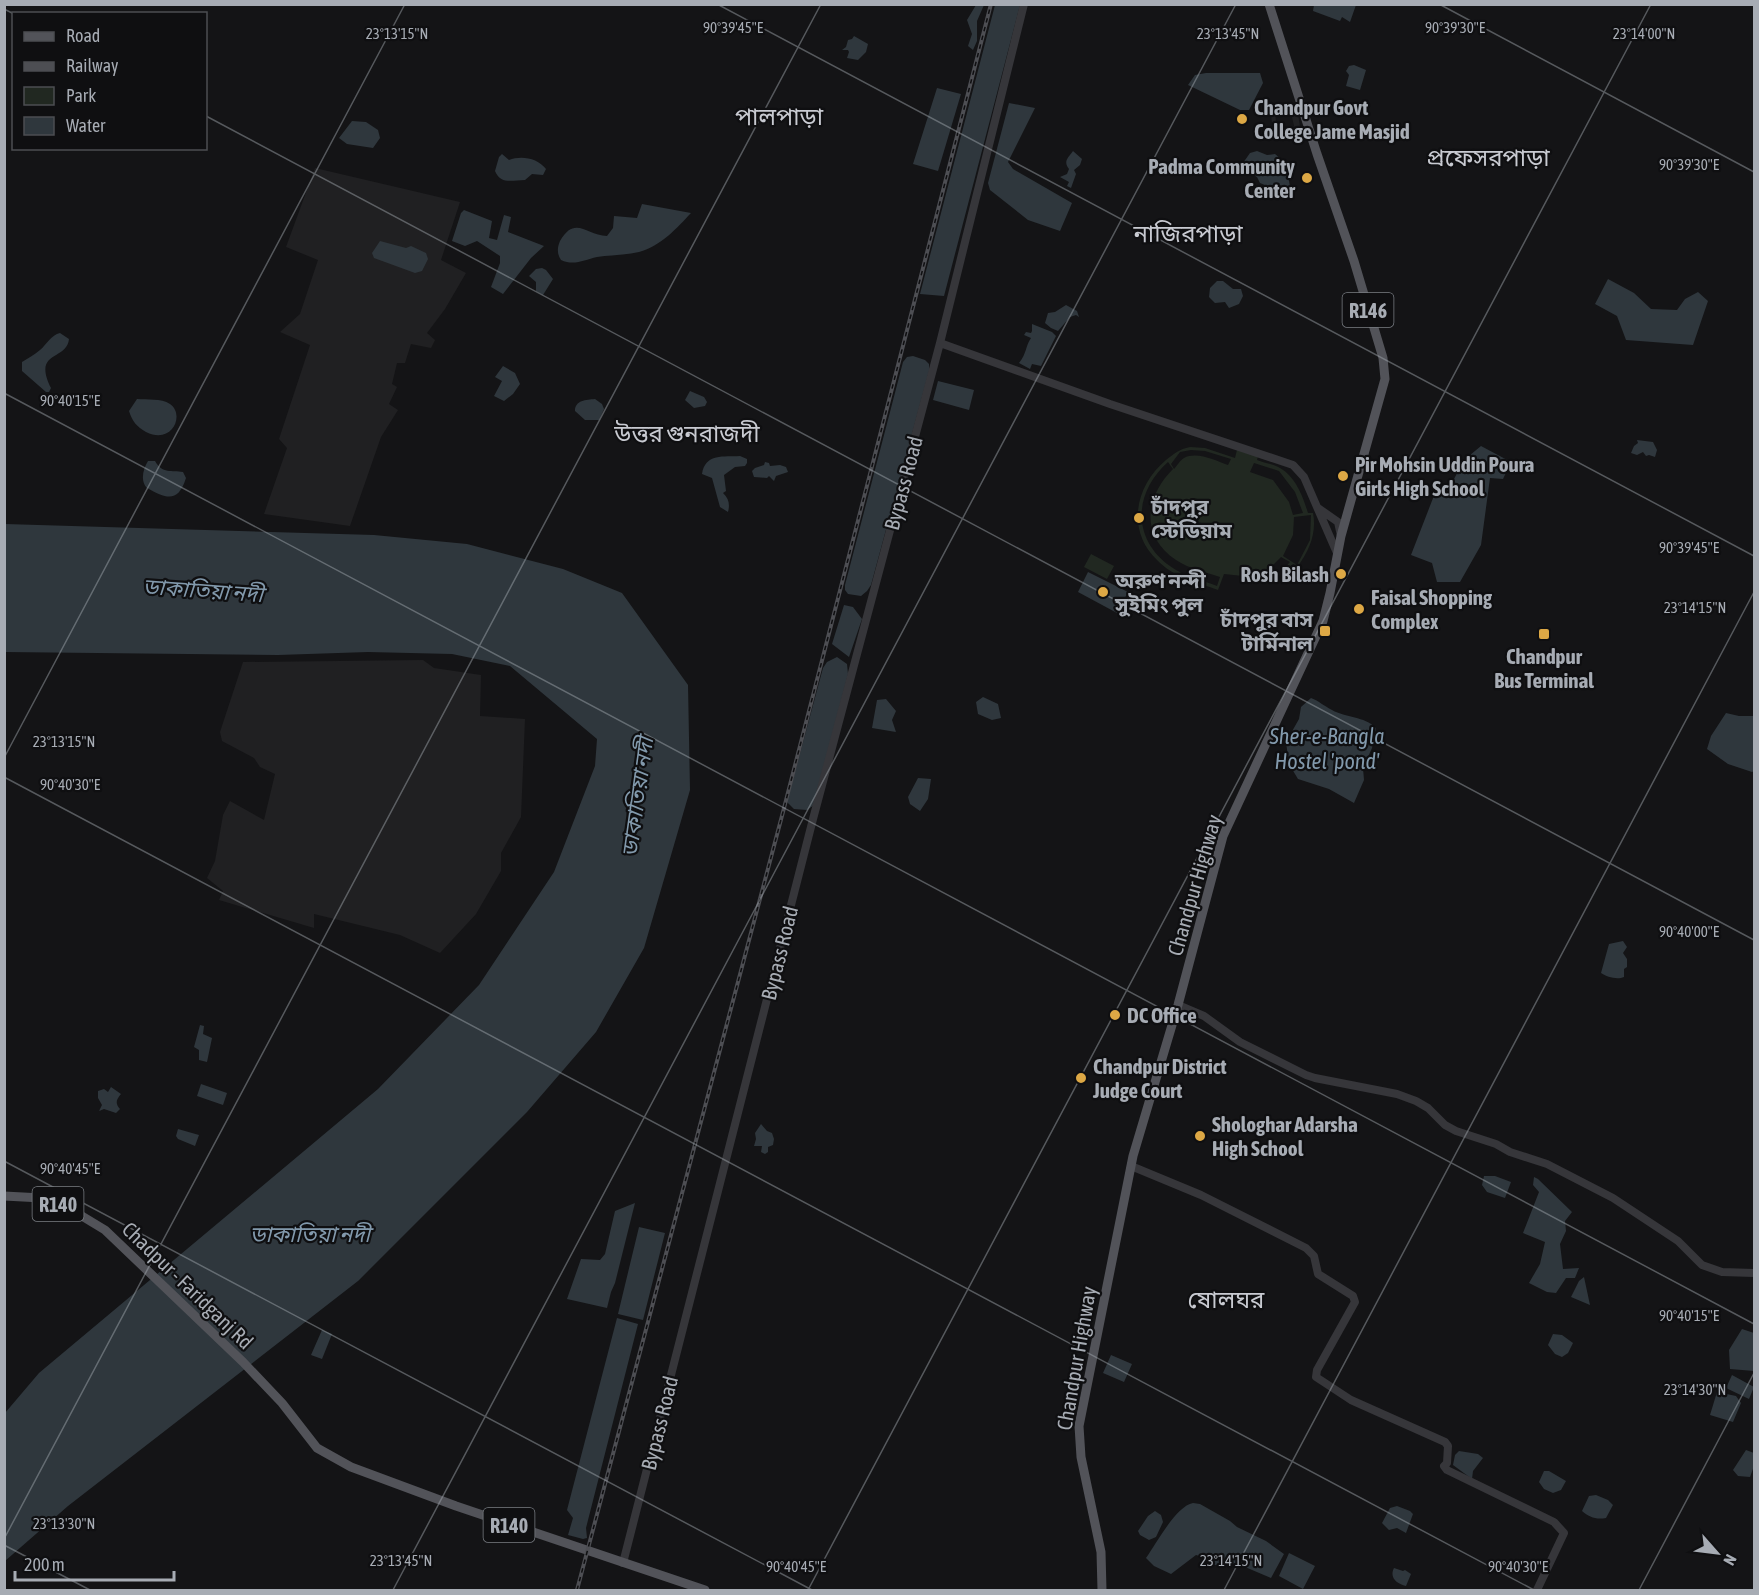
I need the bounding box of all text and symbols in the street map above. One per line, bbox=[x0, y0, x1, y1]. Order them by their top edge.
legend bbox=[12, 12, 207, 150]
text: 90°39'45"E bbox=[703, 19, 764, 36]
text: 90°39'30"E bbox=[1425, 19, 1486, 36]
text: Road bbox=[66, 25, 100, 46]
text: 23°13'15"N bbox=[366, 25, 428, 42]
text: 23°13'45"N bbox=[1197, 25, 1259, 42]
text: 23°14'00"N bbox=[1613, 25, 1675, 42]
text: Railway bbox=[66, 55, 118, 76]
text: Park bbox=[66, 85, 96, 106]
place label: Chandpur Govt College Jame Masjid bbox=[1254, 95, 1410, 143]
district label: পালপাড়া bbox=[735, 103, 824, 130]
marker: Chandpur Govt College Jame Masjid bbox=[1235, 112, 1249, 126]
text: Water bbox=[66, 115, 106, 136]
district label: প্রফেসরপাড়া bbox=[1426, 144, 1550, 171]
place label: Padma Community Center bbox=[1148, 154, 1296, 202]
text: 90°39'30"E bbox=[1659, 156, 1720, 173]
marker: Padma Community Center bbox=[1300, 171, 1314, 185]
district label: নাজিরপাড়া bbox=[1132, 220, 1243, 247]
road number: R146 bbox=[1342, 293, 1394, 327]
text: 90°40'15"E bbox=[40, 392, 101, 409]
district label: উত্তর গুনরাজদী bbox=[613, 420, 760, 447]
street label: Bypass Road bbox=[879, 433, 927, 533]
place label: Pir Mohsin Uddin Poura Girls High School bbox=[1355, 452, 1534, 500]
marker: Pir Mohsin Uddin Poura Girls High School bbox=[1336, 469, 1350, 483]
place label: চাঁদপুর স্টেডিয়াম bbox=[1150, 494, 1233, 542]
marker: চাঁদপুর স্টেডিয়াম bbox=[1132, 511, 1146, 525]
text: 90°39'45"E bbox=[1659, 539, 1720, 556]
place label: Rosh Bilash bbox=[1240, 562, 1329, 586]
marker: Rosh Bilash bbox=[1334, 567, 1348, 581]
place label: অরুণ নন্দী সুইমিং পুল bbox=[1114, 568, 1207, 617]
water label: ডাকাতিয়া নদী bbox=[142, 573, 268, 607]
marker: অরুণ নন্দী সুইমিং পুল bbox=[1096, 585, 1110, 599]
place label: Faisal Shopping Complex bbox=[1371, 585, 1493, 633]
text: 23°14'15"N bbox=[1664, 599, 1726, 616]
marker: Faisal Shopping Complex bbox=[1352, 602, 1366, 616]
place label: চাঁদপুর বাস টার্মিনাল bbox=[1219, 607, 1314, 655]
marker: চাঁদপুর বাস টার্মিনাল bbox=[1318, 624, 1332, 638]
marker: Chandpur Bus Terminal bbox=[1537, 627, 1551, 641]
place label: Chandpur Bus Terminal bbox=[1494, 644, 1594, 692]
water label: Sher-e-Bangla Hostel 'pond' bbox=[1269, 723, 1384, 774]
water label: ডাকাতিয়া নদী bbox=[616, 731, 659, 858]
text: 23°13'15"N bbox=[33, 733, 95, 750]
text: 90°40'30"E bbox=[40, 776, 101, 793]
street label: Chandpur Highway bbox=[1162, 811, 1226, 958]
street label: Bypass Road bbox=[756, 903, 802, 1003]
text: 90°40'00"E bbox=[1659, 923, 1720, 940]
place label: DC Office bbox=[1127, 1003, 1197, 1027]
marker: DC Office bbox=[1108, 1008, 1122, 1022]
place label: Chandpur District Judge Court bbox=[1092, 1054, 1227, 1102]
marker: Chandpur District Judge Court bbox=[1074, 1071, 1088, 1085]
place label: Shologhar Adarsha High School bbox=[1212, 1112, 1358, 1160]
marker: Shologhar Adarsha High School bbox=[1193, 1129, 1207, 1143]
text: 90°40'45"E bbox=[40, 1160, 101, 1177]
road number: R140 bbox=[32, 1187, 84, 1221]
street label: Chadpur - Faridganj Rd bbox=[118, 1217, 258, 1353]
water label: ডাকাতিয়া নদী bbox=[250, 1221, 374, 1247]
street label: Chandpur Highway bbox=[1052, 1284, 1101, 1432]
district label: ষোলঘর bbox=[1188, 1286, 1265, 1313]
text: 90°40'15"E bbox=[1659, 1307, 1720, 1324]
street label: Bypass Road bbox=[636, 1373, 682, 1473]
text: 23°14'30"N bbox=[1664, 1381, 1726, 1398]
road number: R140 bbox=[484, 1508, 534, 1542]
text: 23°13'30"N bbox=[33, 1515, 95, 1532]
north arrow bbox=[1687, 1523, 1747, 1583]
scale bar bbox=[15, 1544, 174, 1582]
text: 23°13'45"N bbox=[370, 1552, 432, 1569]
text: 23°14'15"N bbox=[1200, 1552, 1262, 1569]
text: N bbox=[1720, 1552, 1740, 1568]
text: 200 m bbox=[24, 1554, 65, 1575]
text: 90°40'45"E bbox=[766, 1558, 827, 1575]
text: 90°40'30"E bbox=[1488, 1558, 1549, 1575]

